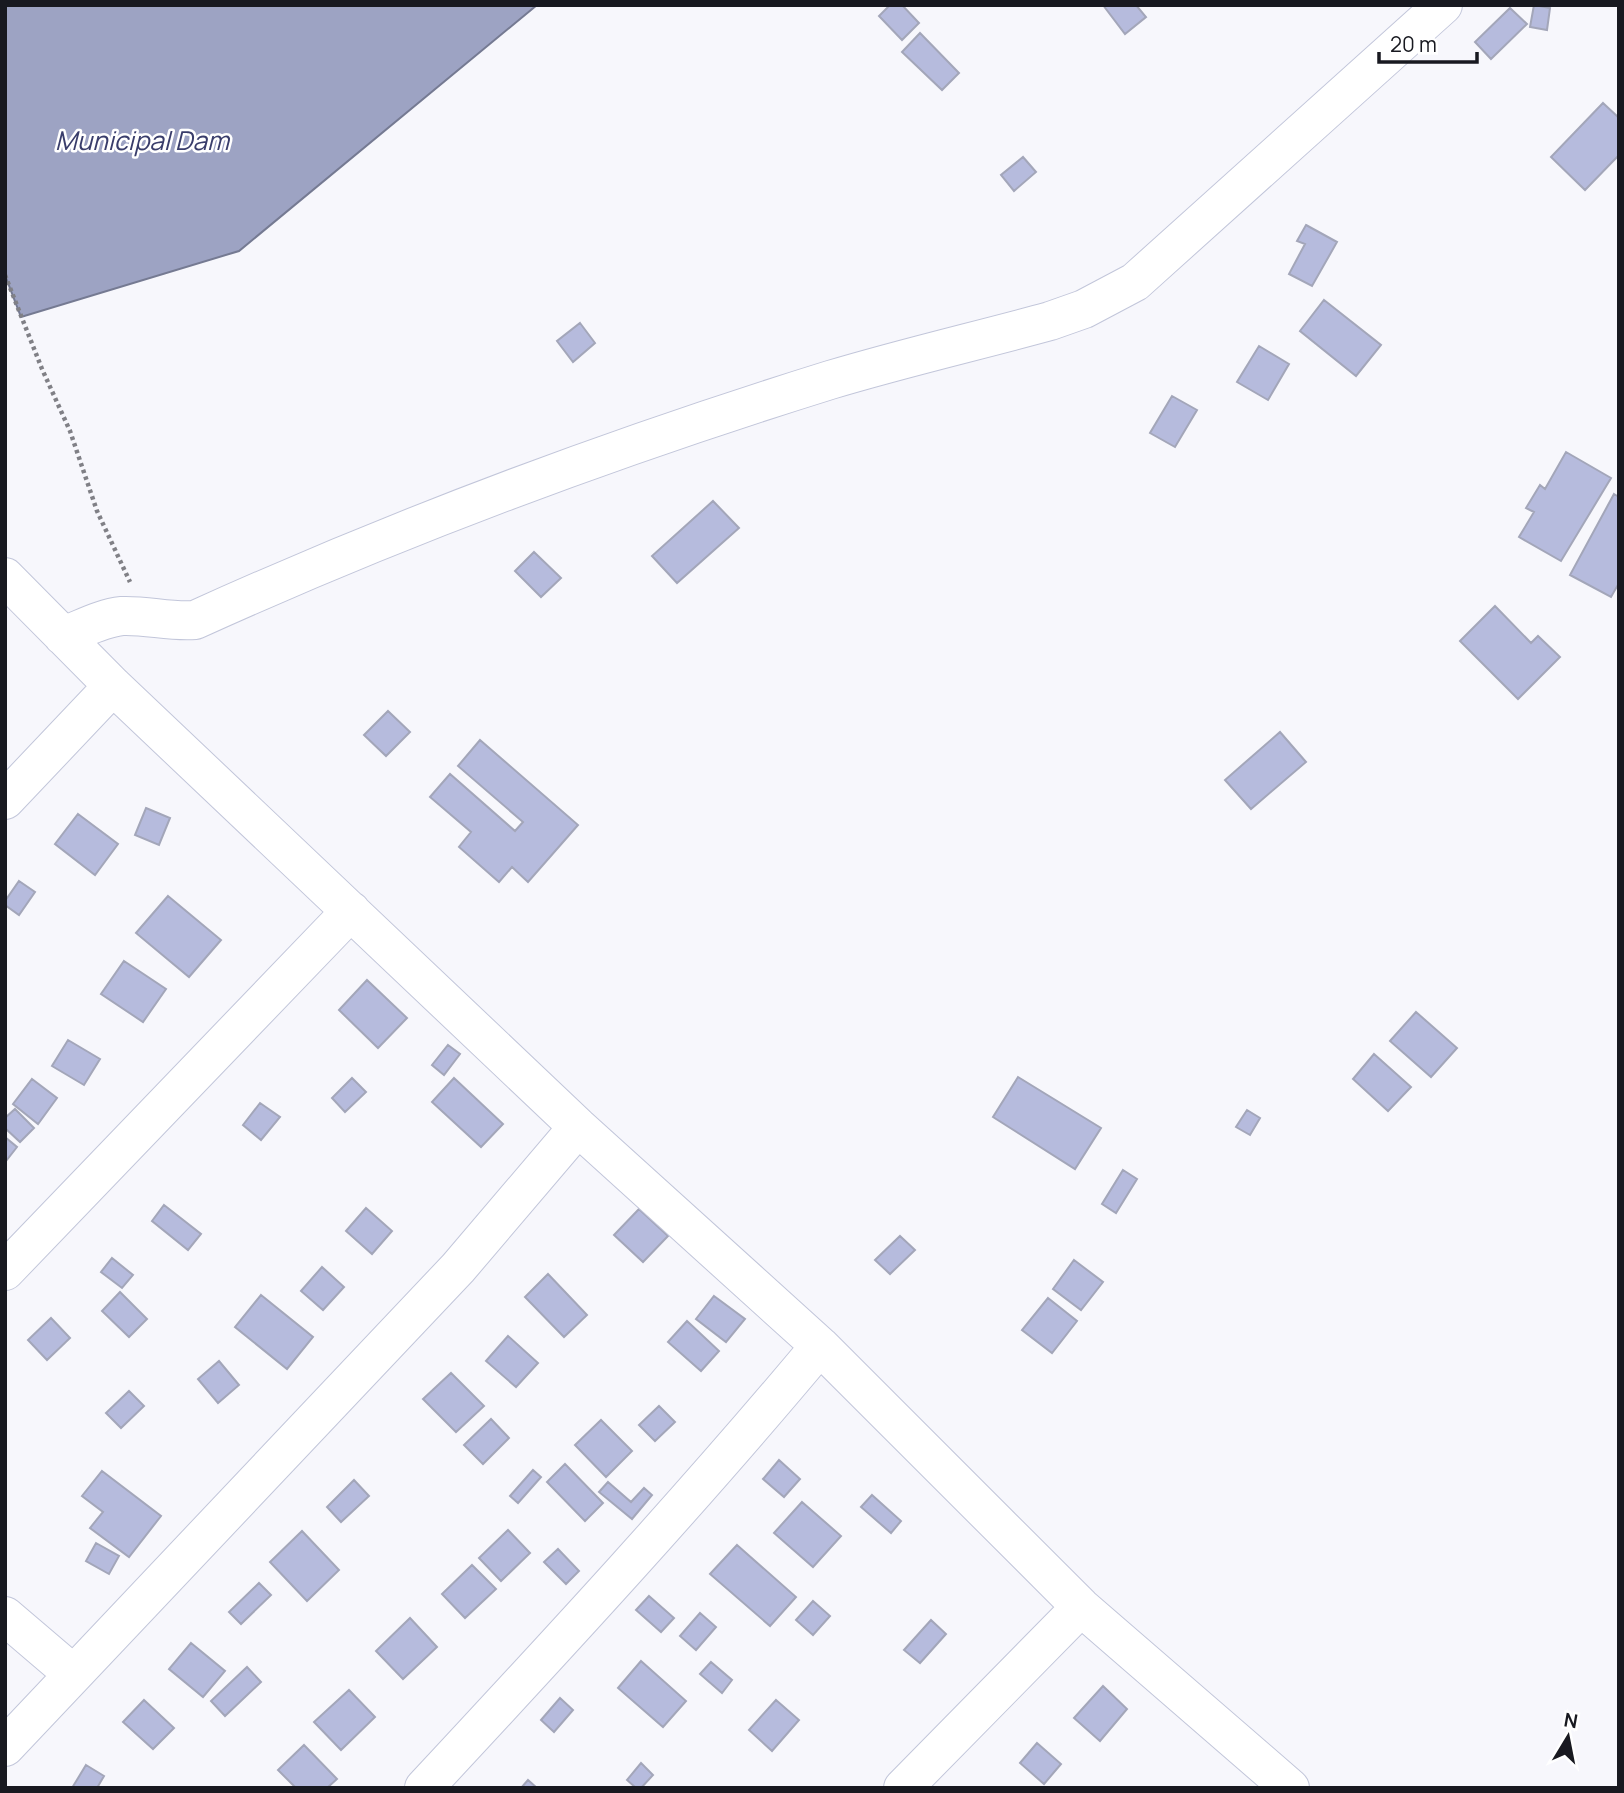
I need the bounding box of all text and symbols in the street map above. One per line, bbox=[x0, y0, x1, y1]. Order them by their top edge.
scale bar bbox=[1379, 21, 1477, 65]
text: 20 m bbox=[1390, 30, 1437, 58]
water label: Municipal Dam bbox=[55, 122, 231, 158]
north arrow bbox=[1533, 1702, 1603, 1772]
text: N bbox=[1562, 1706, 1580, 1734]

